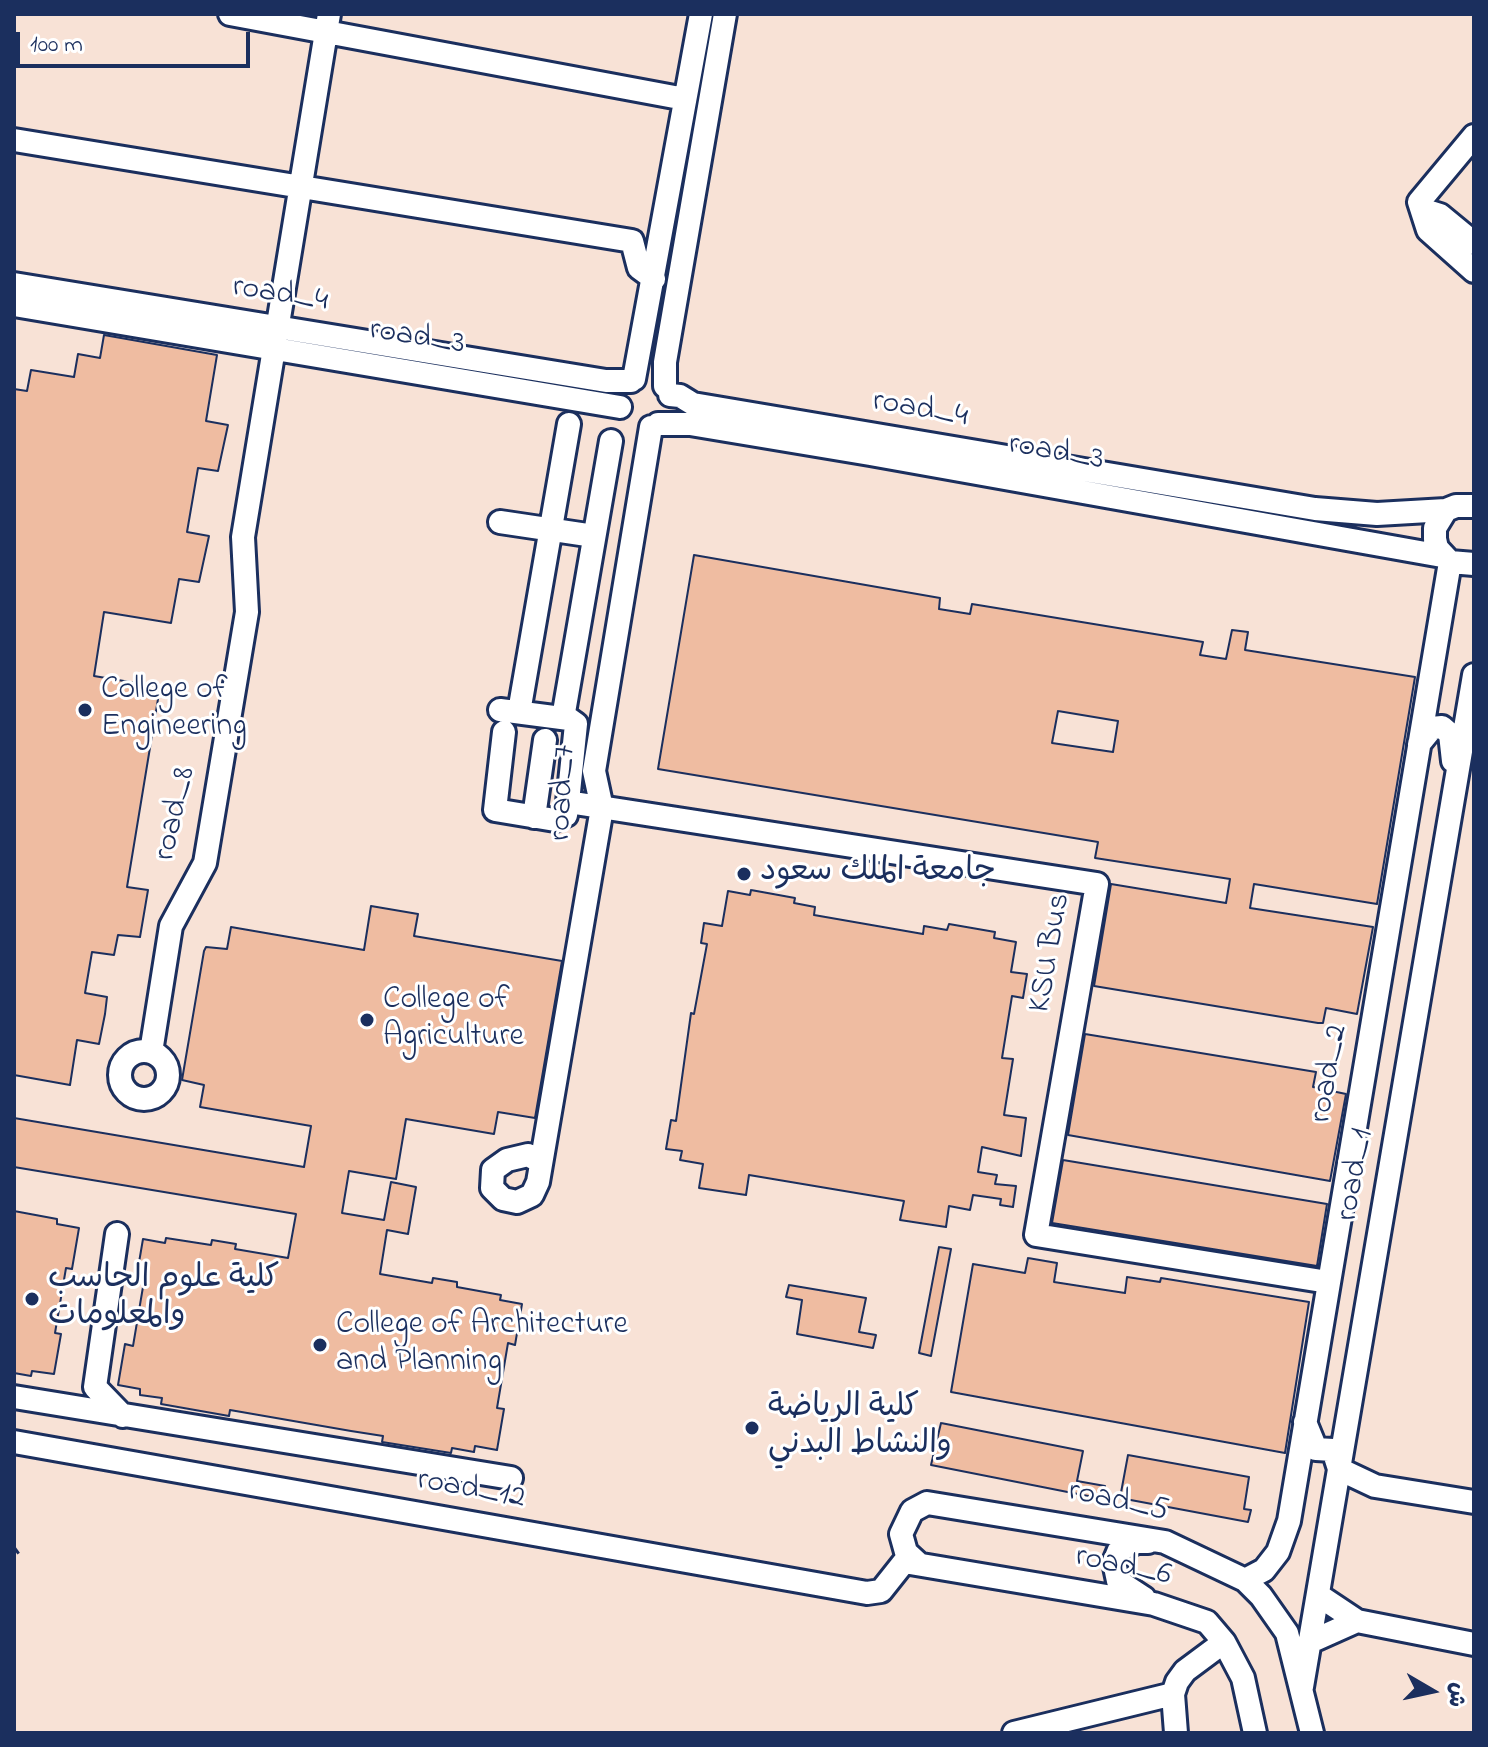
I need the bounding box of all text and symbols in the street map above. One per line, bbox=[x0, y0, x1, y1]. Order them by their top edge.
scale bar bbox=[20, 16, 254, 66]
text: 100 m bbox=[30, 28, 83, 63]
street label: road_4 bbox=[230, 270, 330, 322]
street label: road_3 bbox=[367, 313, 467, 365]
street label: road_4 bbox=[869, 384, 971, 438]
street label: road_3 bbox=[1005, 427, 1107, 481]
place label: College of Engineering bbox=[101, 673, 247, 748]
marker: College of Engineering bbox=[76, 701, 94, 719]
street label: road_7 bbox=[543, 744, 587, 842]
street label: road_8 bbox=[148, 763, 206, 865]
place label: جامعة الملك سعود bbox=[760, 855, 996, 893]
marker: جامعة الملك سعود bbox=[735, 865, 753, 883]
street label: KSU Bus bbox=[1023, 890, 1081, 1016]
place label: College of Agriculture bbox=[383, 983, 524, 1058]
marker: College of Agriculture bbox=[358, 1011, 376, 1029]
street label: road_2 bbox=[1304, 1022, 1358, 1126]
street label: road_1 bbox=[1330, 1126, 1384, 1224]
place label: كلية علوم الحاسب والمعلومات bbox=[48, 1262, 279, 1337]
marker: كلية علوم الحاسب والمعلومات bbox=[23, 1290, 41, 1308]
place label: College of Architecture and Planning bbox=[336, 1308, 628, 1383]
marker: College of Architecture and Planning bbox=[311, 1336, 329, 1354]
place label: كلية الرياضة والنشاط البدني bbox=[768, 1391, 952, 1466]
marker: كلية الرياضة والنشاط البدني bbox=[743, 1419, 761, 1437]
street label: road_12 bbox=[414, 1463, 528, 1519]
street label: road_5 bbox=[1065, 1474, 1171, 1532]
street label: road_6 bbox=[1072, 1539, 1174, 1597]
north arrow bbox=[1392, 1651, 1472, 1731]
text: ش bbox=[1438, 1680, 1473, 1709]

